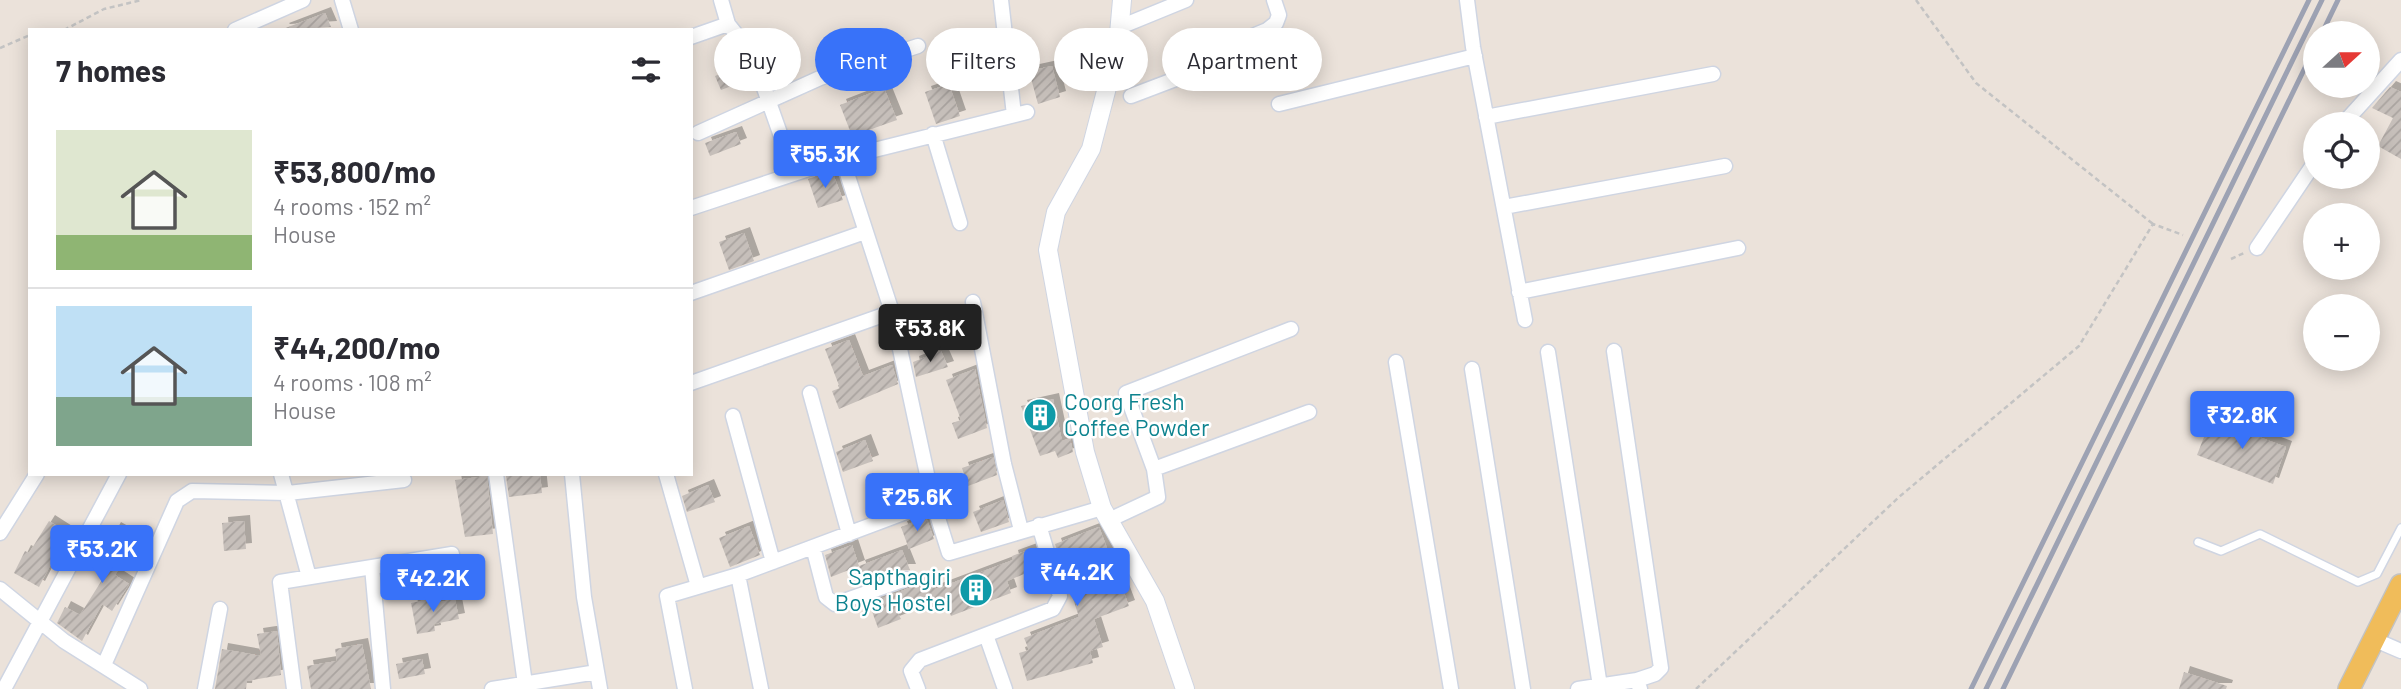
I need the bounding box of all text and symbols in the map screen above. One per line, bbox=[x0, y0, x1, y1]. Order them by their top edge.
north arrow bbox=[2303, 21, 2380, 98]
map controls bbox=[2303, 21, 2380, 371]
chip: Buy bbox=[714, 28, 801, 91]
chip: Rent bbox=[815, 28, 912, 91]
chip: Filters bbox=[926, 28, 1040, 91]
chip: New bbox=[1054, 28, 1148, 91]
chip: Apartment bbox=[1162, 28, 1322, 91]
icon: filters bbox=[627, 51, 665, 89]
text: 7 homes bbox=[56, 52, 166, 88]
button: locate bbox=[2303, 112, 2380, 189]
pin: ₹55.3K bbox=[768, 130, 882, 190]
text: ₹55.3K bbox=[790, 139, 860, 167]
text: ₹53,800/mo bbox=[273, 153, 436, 189]
icon: home bbox=[112, 158, 196, 242]
text: 4 rooms · 152 m² bbox=[273, 192, 431, 220]
button: + bbox=[2303, 203, 2380, 280]
text: House bbox=[273, 220, 336, 248]
button: − bbox=[2303, 294, 2380, 371]
pin: ₹53.8K bbox=[873, 304, 987, 364]
text: ₹53.8K bbox=[894, 313, 966, 341]
text: ₹44,200/mo bbox=[273, 329, 440, 365]
icon: home bbox=[112, 334, 196, 418]
text: 4 rooms · 108 m² bbox=[273, 368, 432, 396]
place label: Coorg Fresh Coffee Powder bbox=[1064, 387, 1210, 441]
pin: ₹32.8K bbox=[2185, 392, 2299, 451]
text: House bbox=[273, 396, 336, 424]
building icon: Coorg Fresh Coffee Powder bbox=[1021, 396, 1059, 434]
text: ₹32.8K bbox=[2206, 400, 2278, 428]
pin: ₹25.6K bbox=[860, 474, 974, 533]
text: ₹25.6K bbox=[881, 482, 953, 510]
pin: ₹53.2K bbox=[45, 526, 159, 585]
text: ₹53.2K bbox=[66, 534, 138, 562]
pin: ₹44.2K bbox=[1020, 548, 1134, 608]
pin: ₹42.2K bbox=[376, 554, 490, 614]
text: ₹44.2K bbox=[1040, 557, 1114, 585]
place label: Sapthagiri Boys Hostel bbox=[835, 562, 951, 616]
text: ₹42.2K bbox=[396, 563, 470, 591]
building icon: Sapthagiri Boys Hostel bbox=[957, 571, 995, 609]

